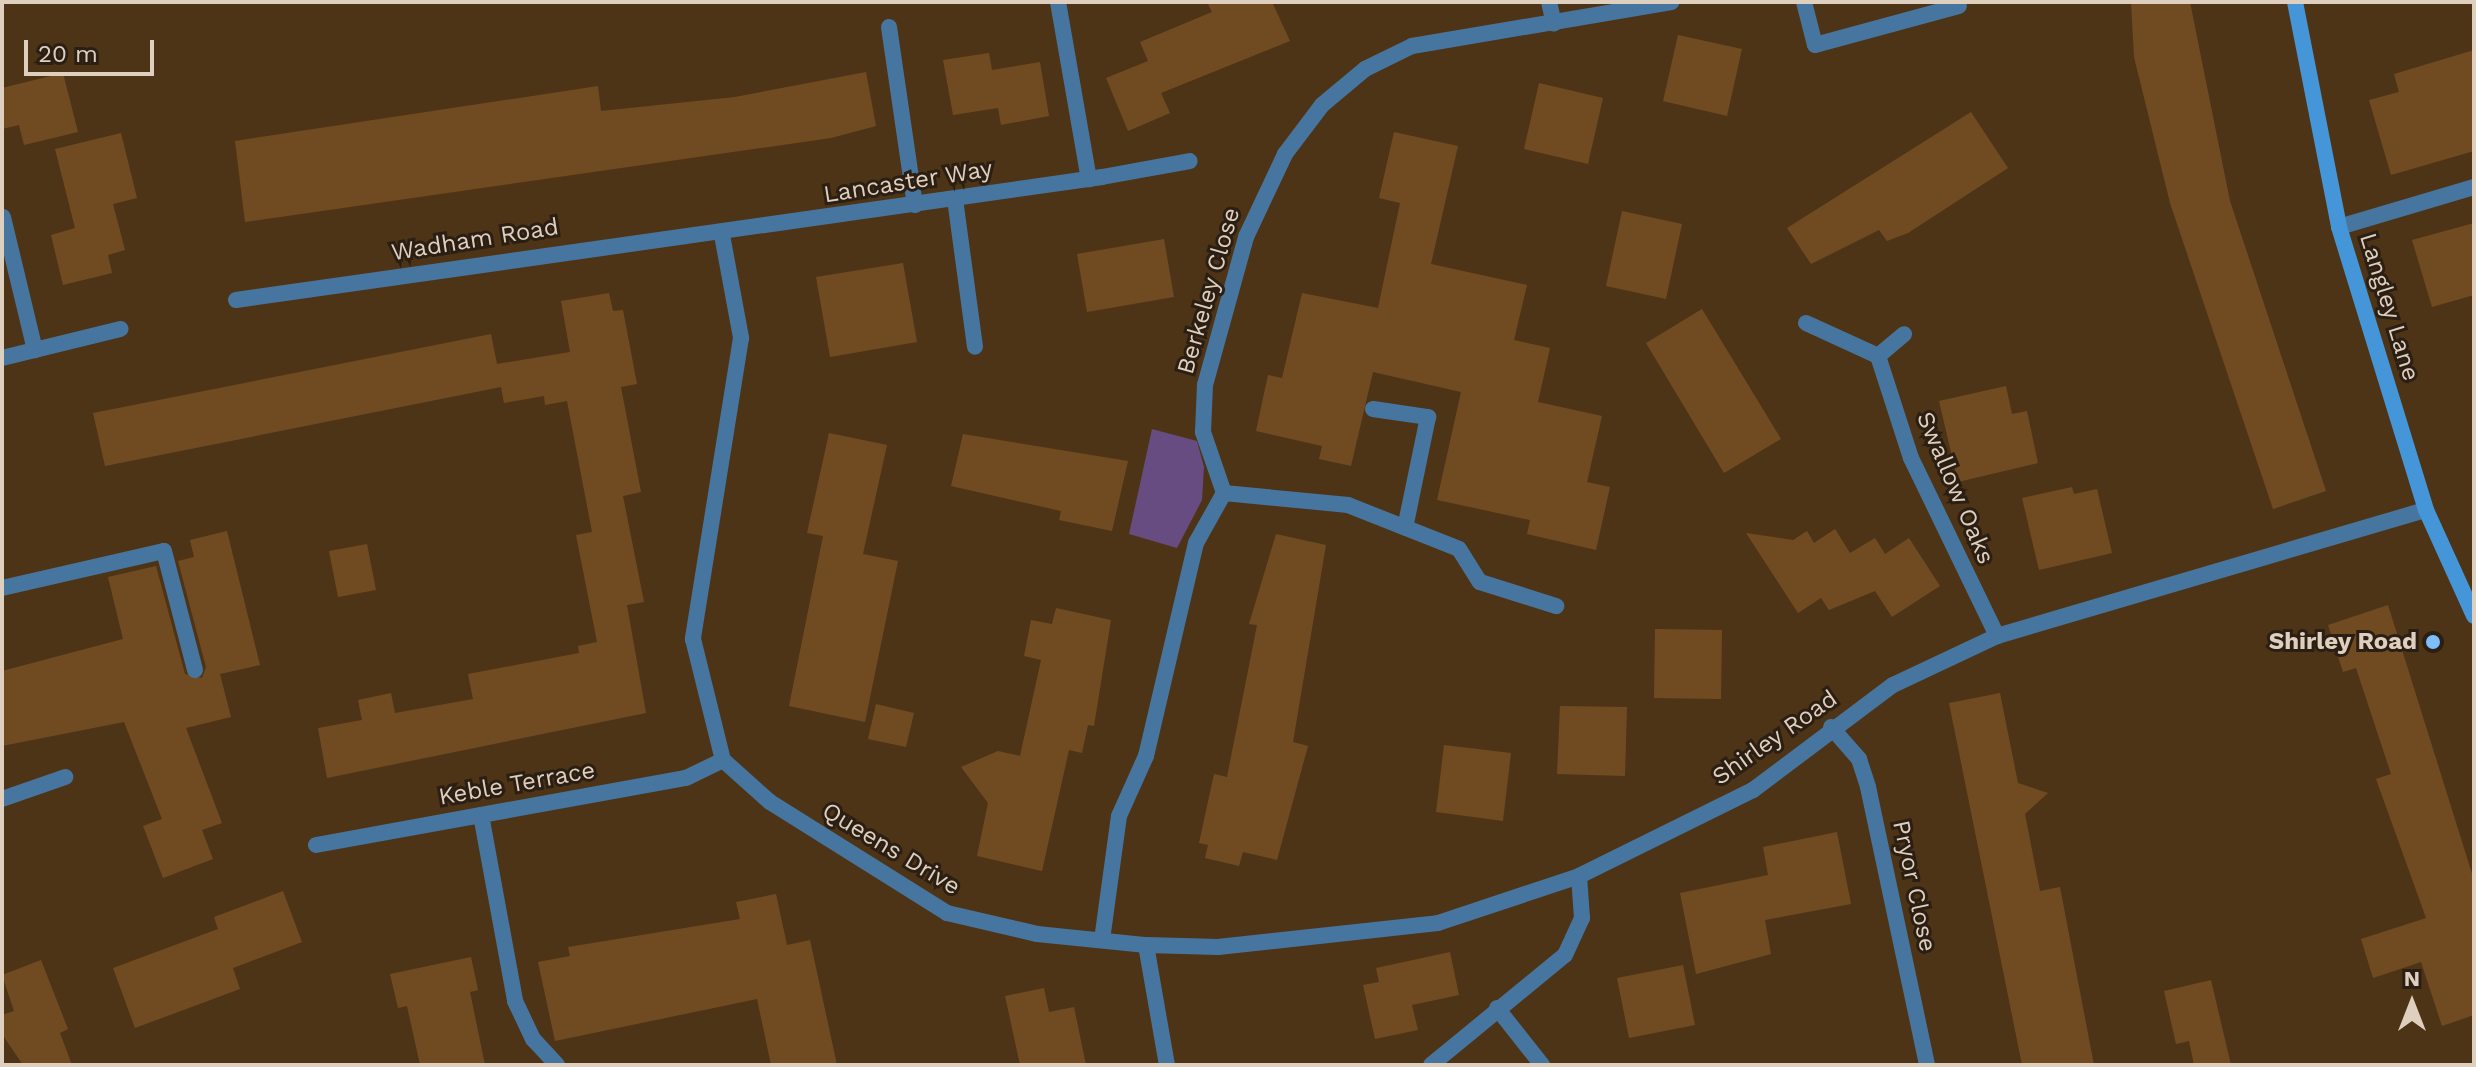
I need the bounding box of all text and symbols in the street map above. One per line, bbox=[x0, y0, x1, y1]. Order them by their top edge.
scale bar bbox=[28, 24, 158, 74]
text: 20 m bbox=[38, 40, 98, 68]
street label: Lancaster Way bbox=[821, 154, 995, 210]
street label: Berkeley Close bbox=[1171, 204, 1247, 378]
street label: Wadham Road bbox=[389, 213, 561, 267]
street label: Langley Lane bbox=[2353, 229, 2425, 385]
street label: Swallow Oaks bbox=[1910, 407, 2000, 569]
place label: Shirley Road bbox=[2268, 628, 2417, 656]
marker: Shirley Road bbox=[2424, 633, 2442, 651]
street label: Shirley Road bbox=[1707, 684, 1843, 792]
street label: Keble Terrace bbox=[436, 756, 598, 812]
street label: Queens Drive bbox=[817, 797, 965, 901]
street label: Pryor Close bbox=[1886, 818, 1942, 954]
north arrow bbox=[2372, 963, 2452, 1043]
text: N bbox=[2404, 966, 2420, 991]

